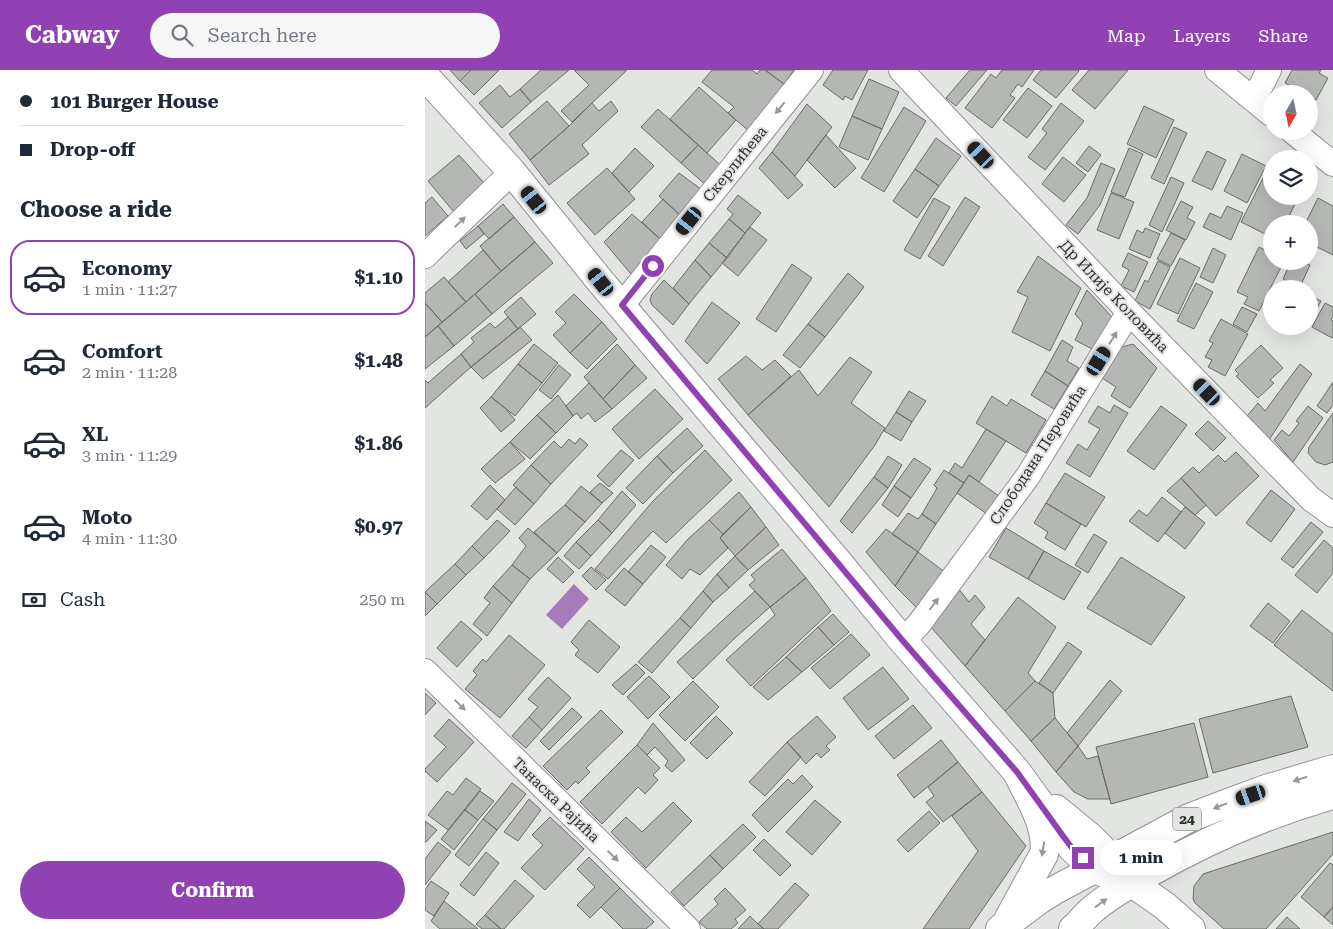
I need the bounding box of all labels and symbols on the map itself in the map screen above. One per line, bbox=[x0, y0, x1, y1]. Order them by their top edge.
north arrow bbox=[1263, 85, 1317, 140]
one-way arrow bbox=[775, 101, 786, 114]
street label: Скерлићева bbox=[699, 123, 771, 205]
car bbox=[965, 139, 996, 171]
car bbox=[518, 184, 549, 216]
car bbox=[673, 205, 704, 237]
one-way arrow bbox=[454, 216, 466, 228]
street label: Др Илије Коловића bbox=[1056, 236, 1172, 356]
route start bbox=[642, 255, 664, 277]
car bbox=[585, 266, 616, 298]
one-way arrow bbox=[1108, 332, 1117, 345]
car bbox=[1084, 344, 1113, 378]
car bbox=[1191, 376, 1222, 408]
street label: Слободана Перовића bbox=[986, 382, 1090, 528]
one-way arrow bbox=[929, 597, 939, 611]
one-way arrow bbox=[454, 699, 466, 711]
street label: Танаска Рајића bbox=[509, 754, 603, 846]
one-way arrow bbox=[1292, 776, 1307, 784]
car bbox=[1234, 783, 1267, 807]
one-way arrow bbox=[1213, 803, 1228, 810]
road number: 24 bbox=[1173, 808, 1201, 831]
callout: 1 min bbox=[1101, 840, 1183, 876]
one-way arrow bbox=[1039, 842, 1047, 858]
route end bbox=[1072, 847, 1094, 869]
one-way arrow bbox=[607, 850, 619, 862]
one-way arrow bbox=[1094, 898, 1107, 909]

